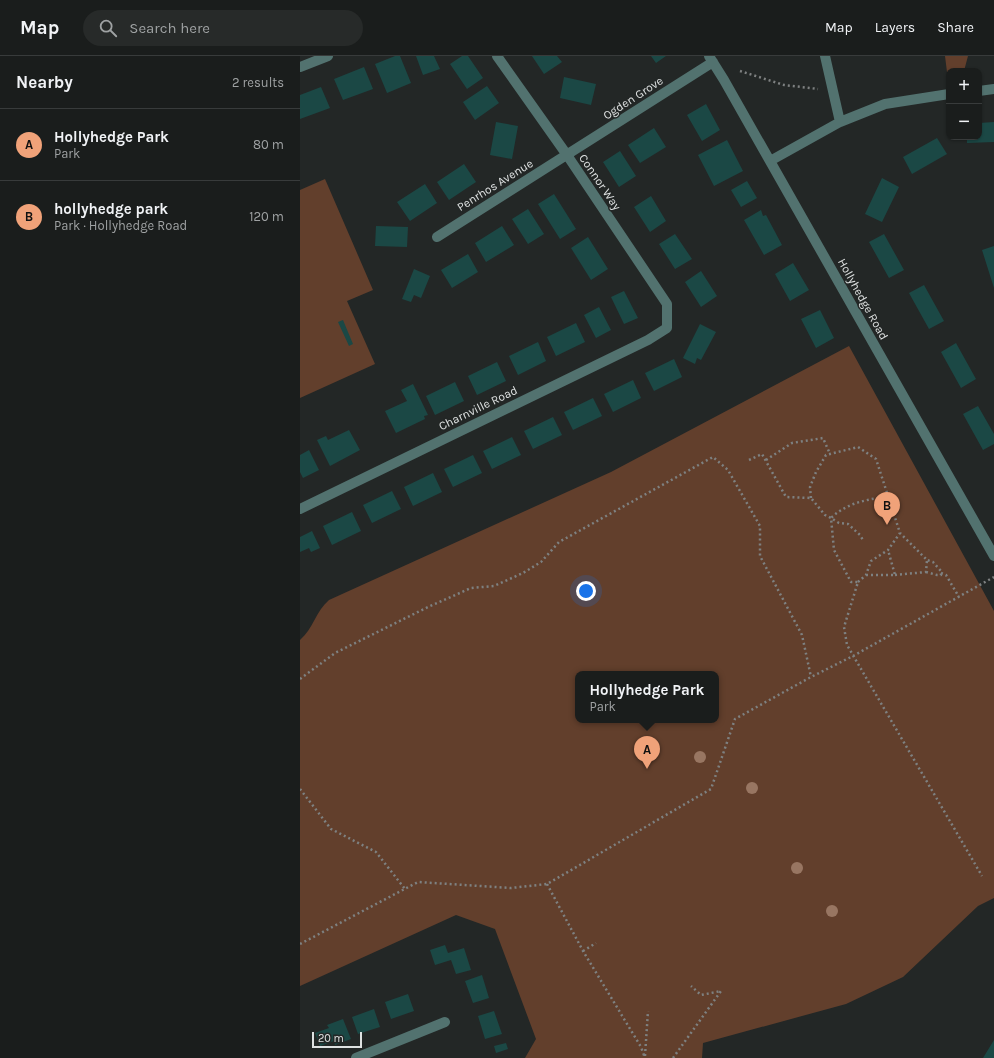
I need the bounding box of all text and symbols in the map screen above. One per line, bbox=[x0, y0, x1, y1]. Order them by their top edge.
search box bbox=[83, 10, 363, 46]
text: Map bbox=[20, 17, 59, 39]
icon: search bbox=[97, 17, 119, 39]
text: Search here bbox=[129, 19, 210, 37]
text: Map bbox=[825, 19, 853, 36]
text: Layers bbox=[875, 19, 915, 36]
text: Share bbox=[937, 19, 974, 36]
map controls bbox=[946, 68, 982, 140]
button: + bbox=[946, 68, 982, 104]
text: Nearby bbox=[16, 72, 73, 92]
street label: Ogden Grove bbox=[600, 73, 666, 123]
text: 2 results bbox=[232, 75, 284, 90]
button: − bbox=[946, 104, 982, 140]
text: Hollyhedge Park bbox=[54, 128, 169, 146]
text: A bbox=[25, 137, 33, 152]
text: 80 m bbox=[253, 137, 284, 152]
text: Park bbox=[54, 146, 80, 161]
street label: Connor Way bbox=[576, 151, 624, 213]
street label: Penrhos Avenue bbox=[454, 156, 536, 214]
text: hollyhedge park bbox=[54, 200, 168, 218]
text: B bbox=[25, 209, 33, 224]
text: 120 m bbox=[249, 209, 284, 224]
text: Park · Hollyhedge Road bbox=[54, 218, 187, 233]
street label: Hollyhedge Road bbox=[835, 256, 891, 342]
street label: Charnville Road bbox=[436, 383, 520, 433]
pin: B bbox=[874, 492, 900, 525]
your location bbox=[576, 581, 596, 601]
popup bbox=[575, 671, 719, 723]
text: Hollyhedge Park bbox=[590, 681, 704, 699]
text: Park bbox=[590, 699, 616, 714]
pin: A bbox=[634, 736, 660, 769]
scale bar bbox=[312, 1030, 362, 1049]
text: 20 m bbox=[318, 1032, 344, 1045]

